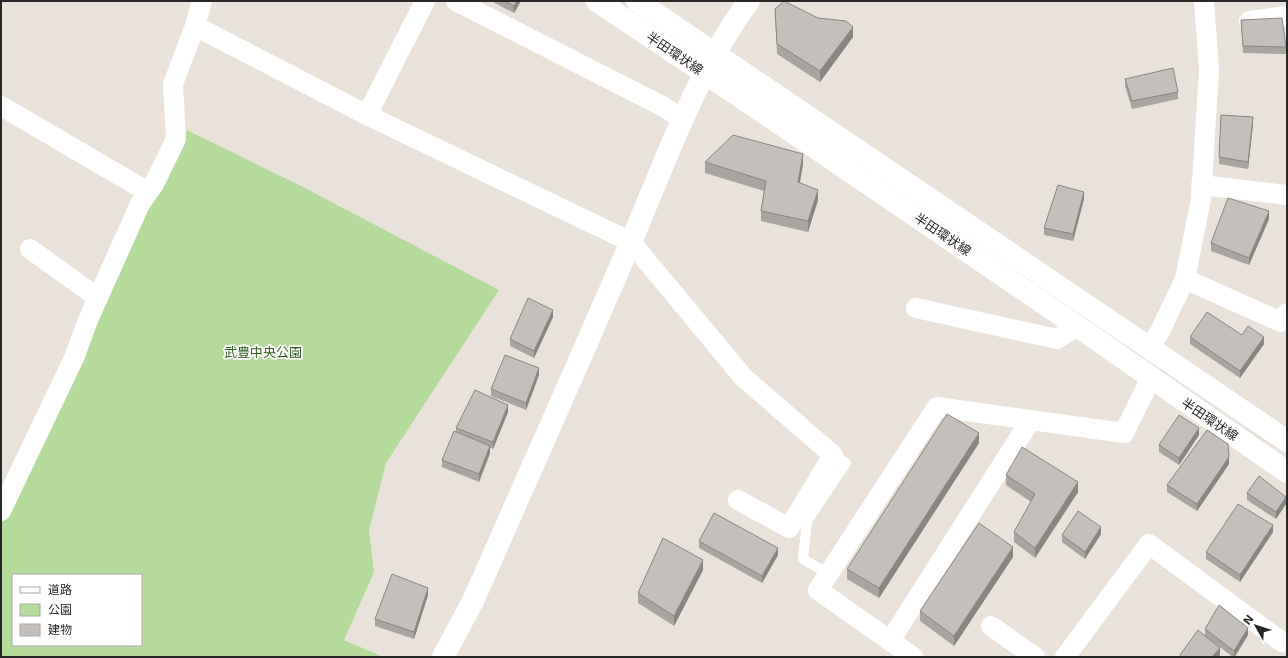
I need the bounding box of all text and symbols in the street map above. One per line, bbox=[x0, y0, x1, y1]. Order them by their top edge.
street label: 半田環状線 bbox=[644, 28, 706, 78]
street label: 半田環状線 bbox=[912, 209, 974, 259]
park label: 武豊中央公園 bbox=[224, 344, 302, 360]
street label: 半田環状線 bbox=[1179, 394, 1241, 444]
legend bbox=[12, 574, 142, 646]
text: 道路 bbox=[48, 582, 72, 597]
text: 公園 bbox=[48, 602, 72, 617]
north arrow bbox=[1236, 606, 1276, 646]
text: N bbox=[1240, 612, 1256, 627]
text: 建物 bbox=[48, 622, 72, 637]

